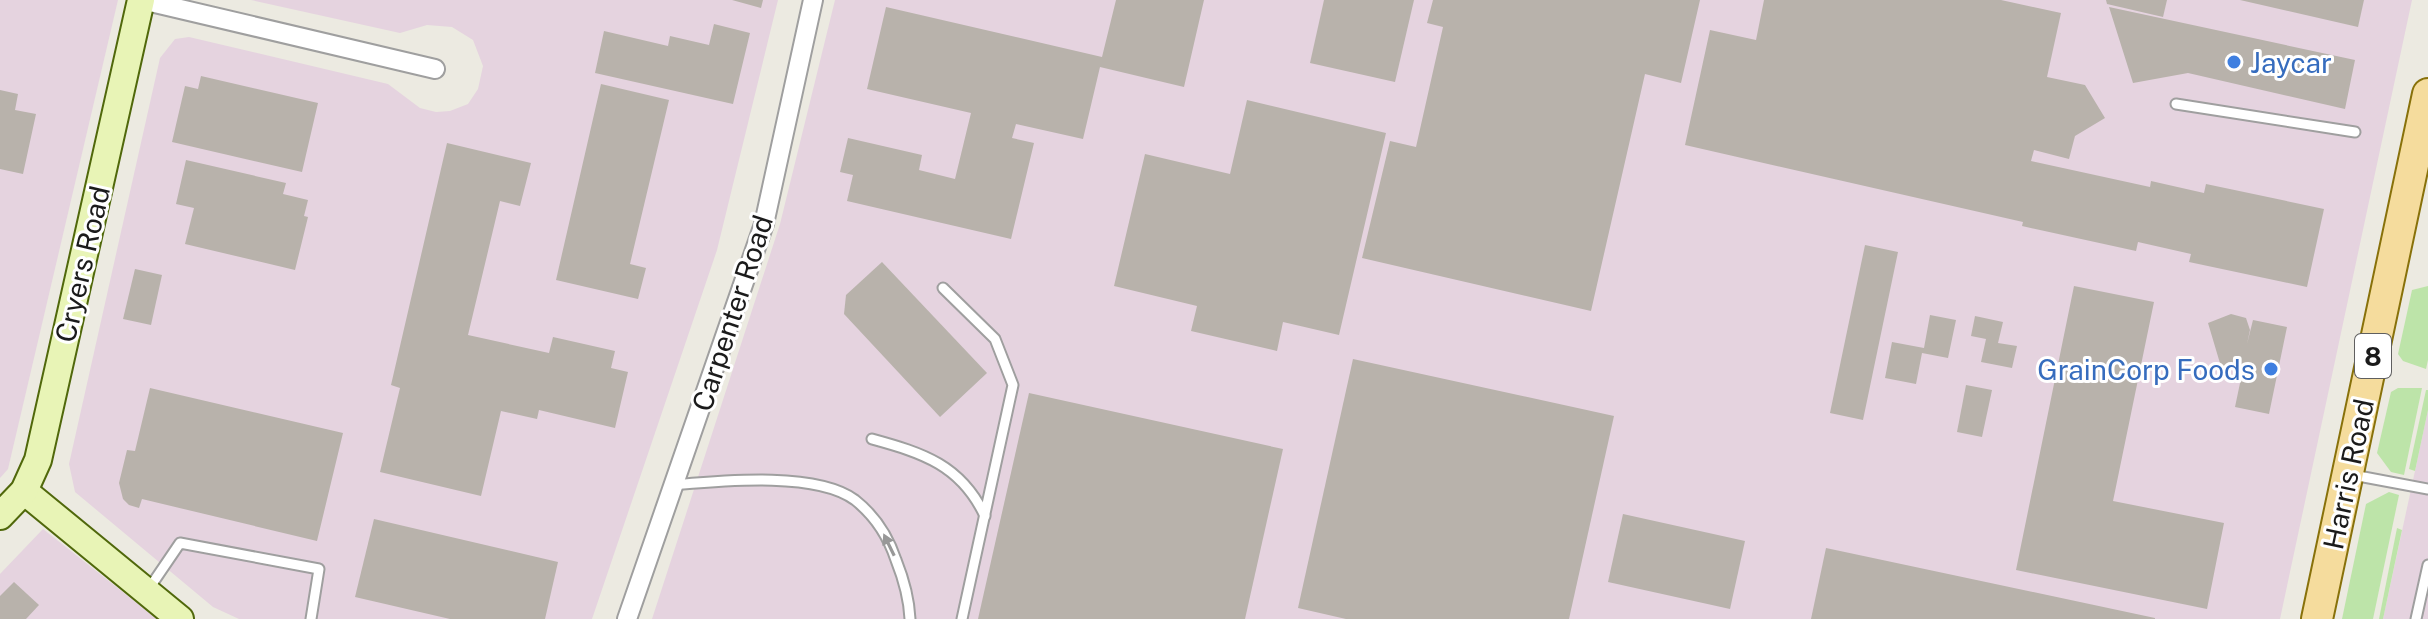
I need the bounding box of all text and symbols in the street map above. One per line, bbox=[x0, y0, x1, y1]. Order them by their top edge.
place label: Jaycar bbox=[2250, 46, 2332, 79]
marker: Jaycar bbox=[2225, 53, 2243, 71]
street label: Cryers Road bbox=[48, 183, 116, 345]
street label: Carpenter Road bbox=[685, 211, 779, 415]
road number: 8 bbox=[2355, 334, 2391, 378]
place label: GrainCorp Foods bbox=[2037, 353, 2255, 386]
marker: GrainCorp Foods bbox=[2262, 360, 2280, 378]
street label: Harris Road bbox=[2316, 396, 2380, 552]
one-way arrow bbox=[883, 533, 896, 556]

